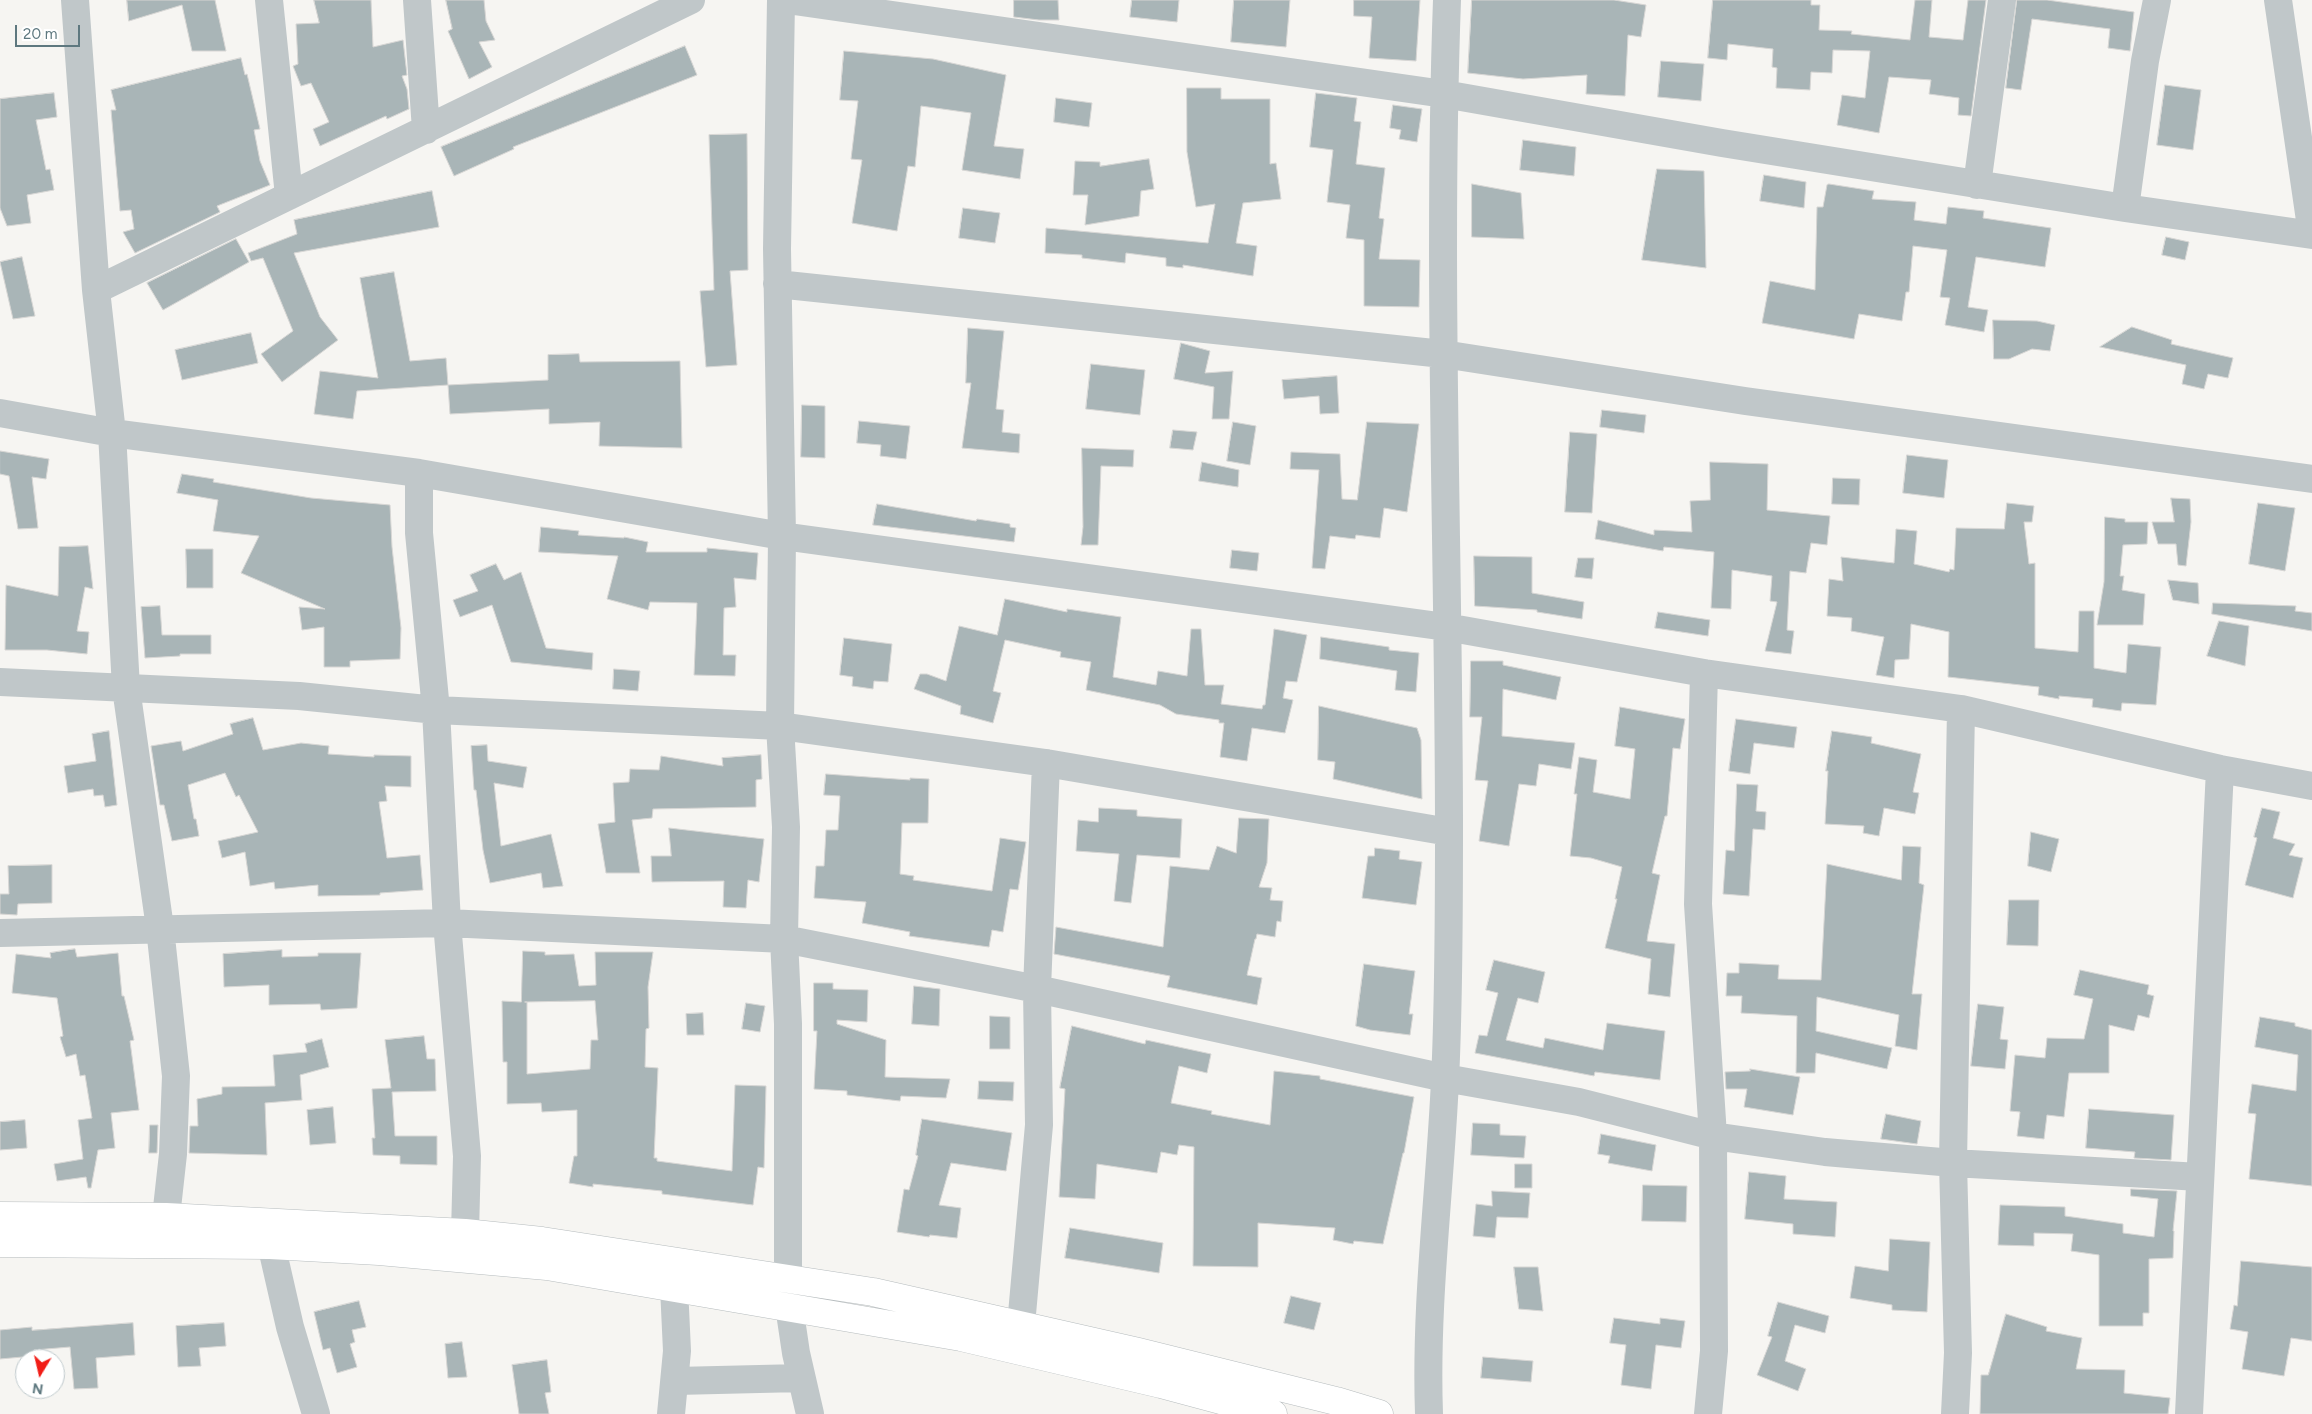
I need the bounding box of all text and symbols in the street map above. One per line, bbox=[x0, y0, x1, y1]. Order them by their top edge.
scale bar bbox=[18, 15, 82, 47]
text: 20 m bbox=[23, 25, 57, 43]
north arrow bbox=[15, 1349, 65, 1399]
text: N bbox=[31, 1379, 44, 1398]

